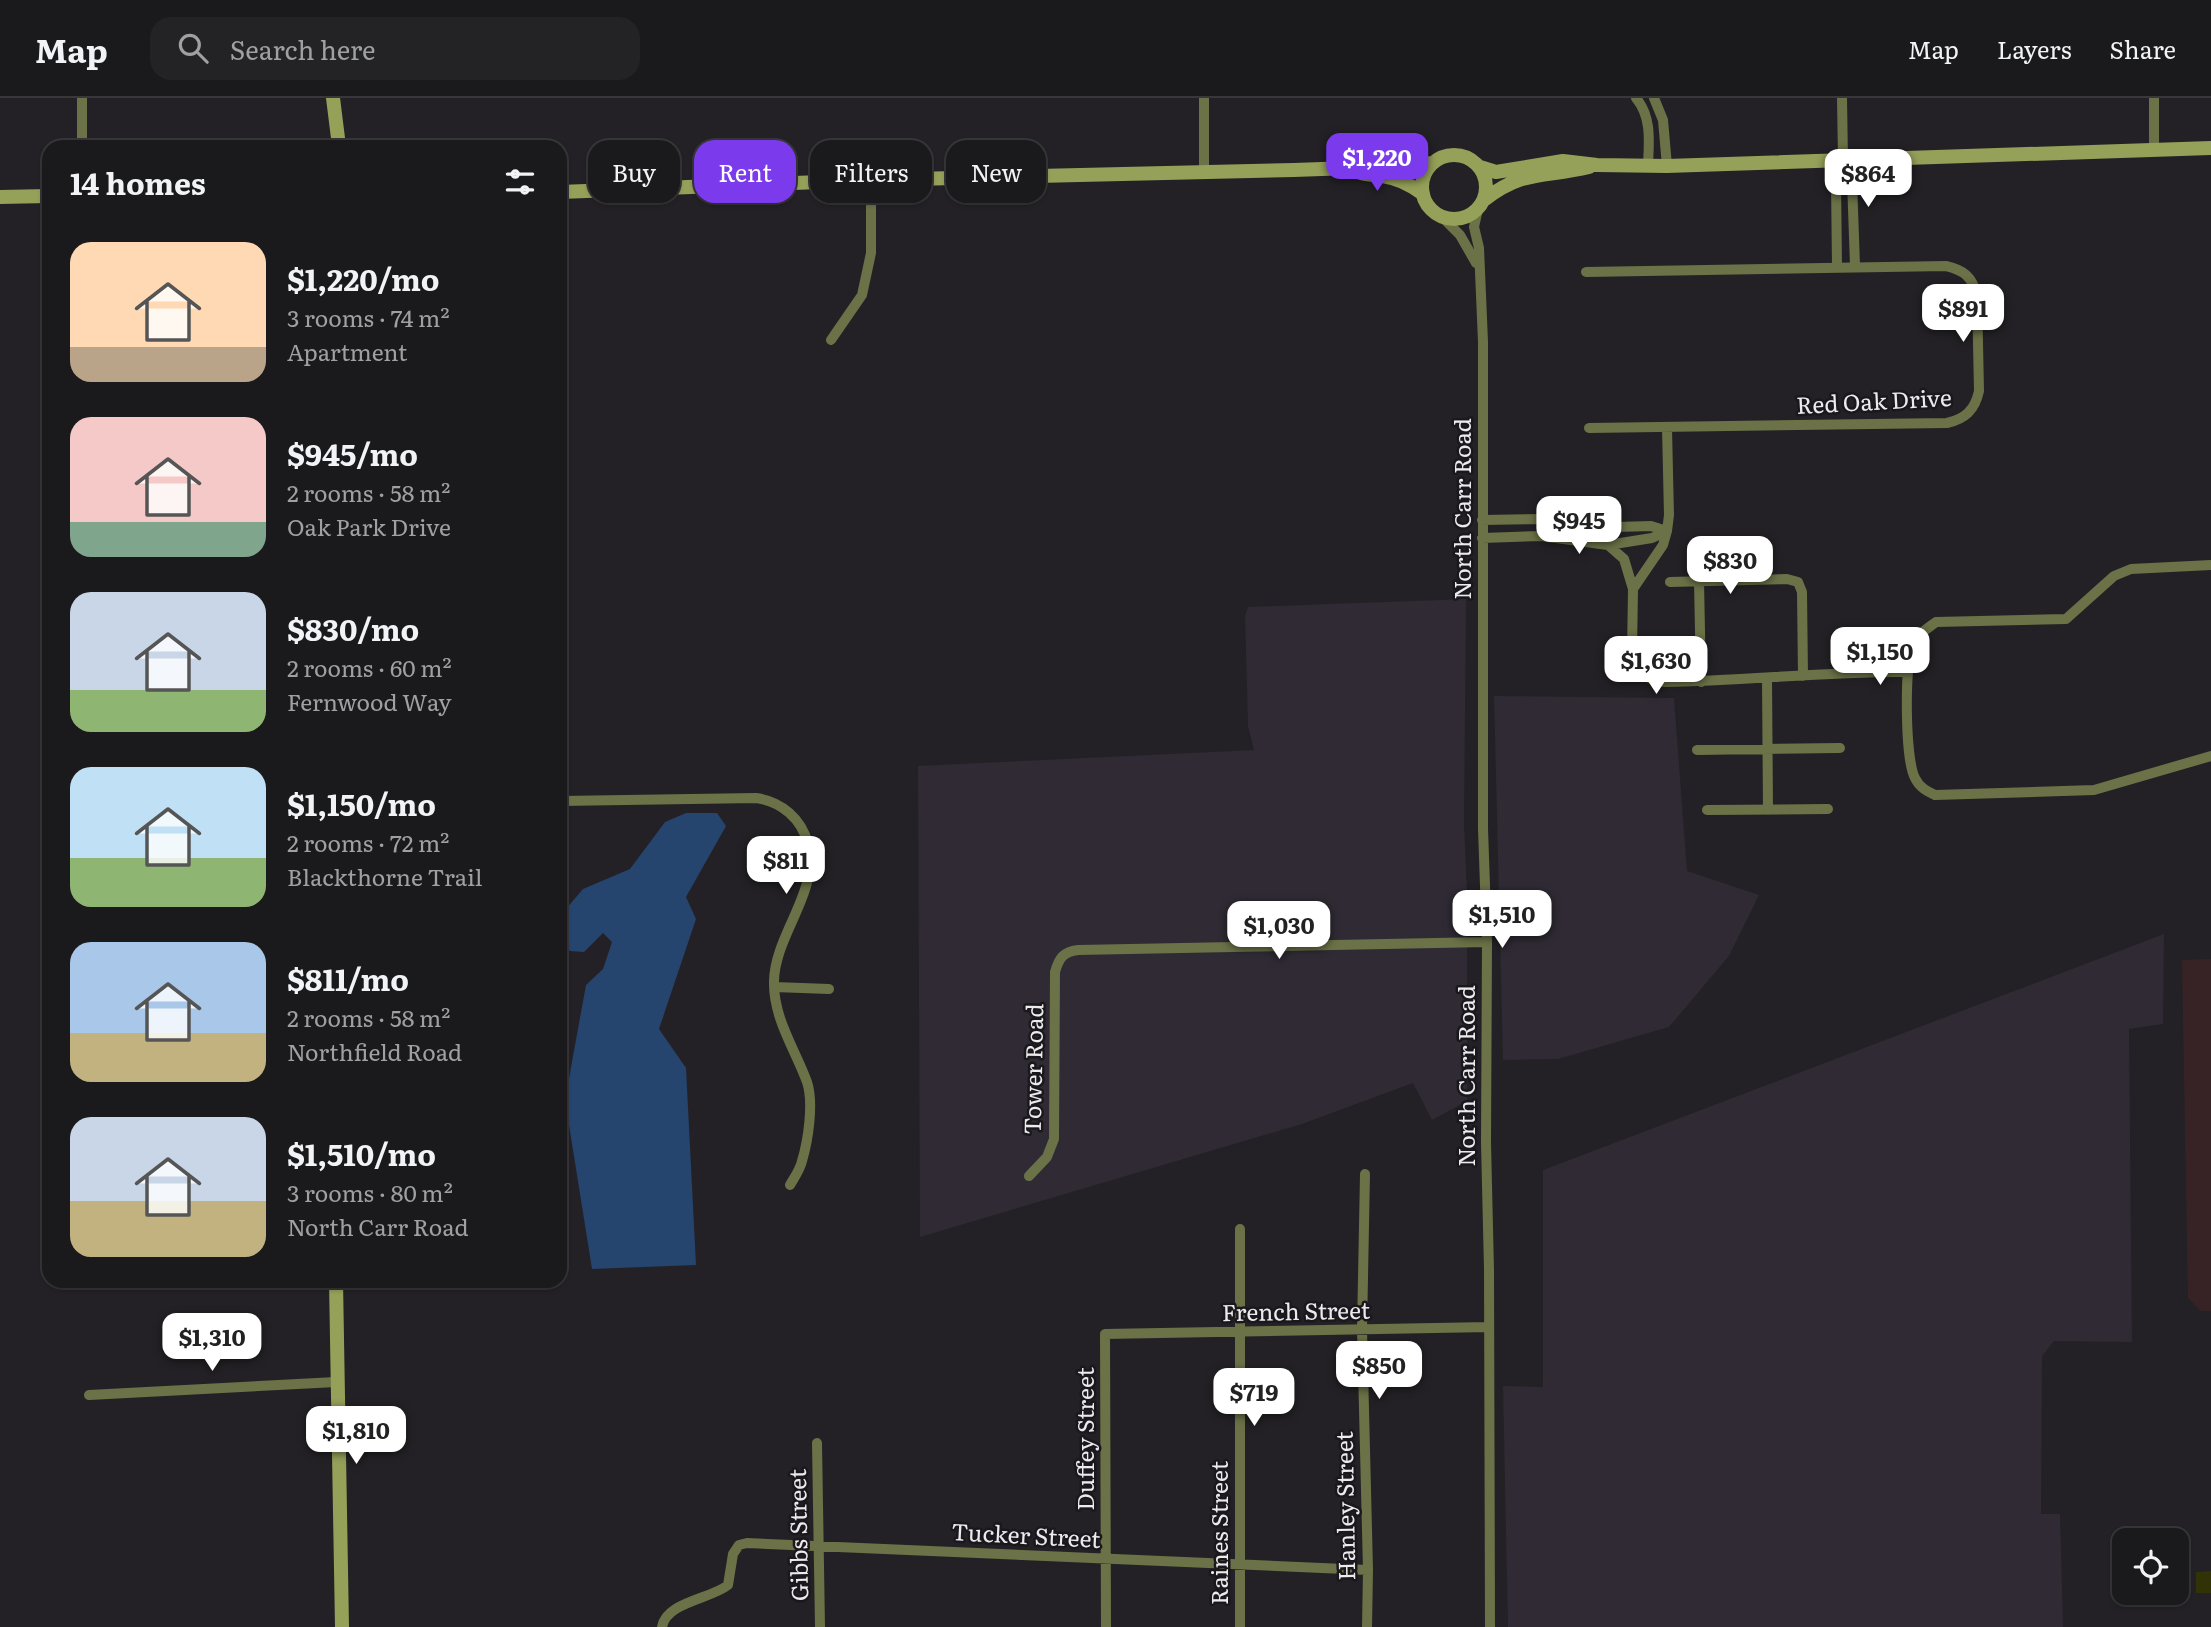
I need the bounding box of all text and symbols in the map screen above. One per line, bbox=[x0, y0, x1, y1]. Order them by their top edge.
search box bbox=[150, 17, 640, 80]
text: Map bbox=[35, 24, 108, 73]
icon: search bbox=[174, 29, 212, 67]
text: Search here bbox=[230, 29, 376, 68]
text: Map bbox=[1908, 31, 1959, 66]
text: Layers bbox=[1997, 31, 2071, 66]
text: Share bbox=[2109, 31, 2176, 66]
pin: $1,220 bbox=[1320, 134, 1434, 193]
text: $1,220 bbox=[1342, 139, 1412, 173]
chip: Buy bbox=[588, 140, 680, 203]
chip: Rent bbox=[694, 140, 796, 203]
chip: Filters bbox=[810, 140, 932, 203]
chip: New bbox=[946, 140, 1046, 203]
pin: $864 bbox=[1827, 150, 1909, 209]
text: $864 bbox=[1841, 155, 1895, 189]
text: 14 homes bbox=[70, 160, 206, 204]
icon: filters bbox=[501, 163, 539, 201]
text: $1,220/mo bbox=[287, 256, 439, 300]
icon: home bbox=[126, 270, 210, 354]
pin: $891 bbox=[1922, 285, 2004, 344]
text: $891 bbox=[1938, 290, 1988, 324]
text: 3 rooms · 74 m² bbox=[287, 300, 450, 334]
text: Apartment bbox=[287, 334, 407, 368]
street label: Red Oak Drive bbox=[1795, 379, 1952, 421]
street label: North Carr Road bbox=[1444, 418, 1478, 600]
text: $945/mo bbox=[287, 431, 418, 475]
icon: home bbox=[126, 445, 210, 529]
text: 2 rooms · 58 m² bbox=[287, 475, 450, 509]
pin: $945 bbox=[1538, 496, 1620, 556]
text: $945 bbox=[1552, 502, 1606, 536]
text: Oak Park Drive bbox=[287, 509, 451, 543]
pin: $830 bbox=[1689, 536, 1771, 596]
text: $830 bbox=[1703, 542, 1757, 576]
text: $830/mo bbox=[287, 606, 419, 650]
icon: home bbox=[126, 620, 210, 704]
pin: $1,150 bbox=[1823, 628, 1937, 687]
text: $1,150 bbox=[1847, 633, 1913, 667]
pin: $1,630 bbox=[1599, 636, 1713, 696]
text: $1,630 bbox=[1620, 642, 1692, 676]
text: 2 rooms · 60 m² bbox=[287, 650, 452, 684]
text: Fernwood Way bbox=[287, 684, 451, 718]
text: $1,150/mo bbox=[287, 781, 436, 825]
icon: home bbox=[126, 795, 210, 879]
text: 2 rooms · 72 m² bbox=[287, 825, 449, 859]
pin: $811 bbox=[745, 836, 827, 896]
text: $811 bbox=[763, 842, 809, 876]
text: Blackthorne Trail bbox=[287, 859, 483, 893]
pin: $1,510 bbox=[1445, 890, 1559, 950]
text: $1,510 bbox=[1469, 896, 1535, 930]
pin: $1,030 bbox=[1222, 902, 1336, 961]
text: $1,030 bbox=[1243, 907, 1315, 941]
text: $811/mo bbox=[287, 956, 409, 1000]
icon: home bbox=[126, 970, 210, 1054]
street label: North Carr Road bbox=[1448, 985, 1482, 1167]
text: 2 rooms · 58 m² bbox=[287, 1000, 450, 1034]
street label: Tower Road bbox=[1014, 1003, 1050, 1135]
text: Northfield Road bbox=[287, 1034, 462, 1068]
text: $1,510/mo bbox=[287, 1131, 436, 1175]
icon: home bbox=[126, 1145, 210, 1229]
text: 3 rooms · 80 m² bbox=[287, 1175, 453, 1209]
text: North Carr Road bbox=[287, 1209, 468, 1243]
street label: French Street bbox=[1222, 1292, 1371, 1328]
pin: $1,310 bbox=[155, 1314, 269, 1373]
text: $1,310 bbox=[178, 1319, 246, 1353]
pin: $850 bbox=[1338, 1342, 1420, 1401]
text: $850 bbox=[1352, 1347, 1406, 1381]
street label: Duffey Street bbox=[1067, 1366, 1101, 1511]
pin: $719 bbox=[1213, 1368, 1295, 1428]
text: $719 bbox=[1229, 1374, 1279, 1408]
pin: $1,810 bbox=[299, 1406, 413, 1466]
text: $1,810 bbox=[322, 1412, 390, 1446]
street label: Hanley Street bbox=[1326, 1430, 1362, 1581]
street label: Raines Street bbox=[1201, 1460, 1235, 1605]
street label: Gibbs Street bbox=[779, 1468, 815, 1601]
street label: Tucker Street bbox=[951, 1513, 1102, 1555]
map controls bbox=[2112, 1528, 2189, 1605]
button: locate bbox=[2112, 1528, 2189, 1605]

